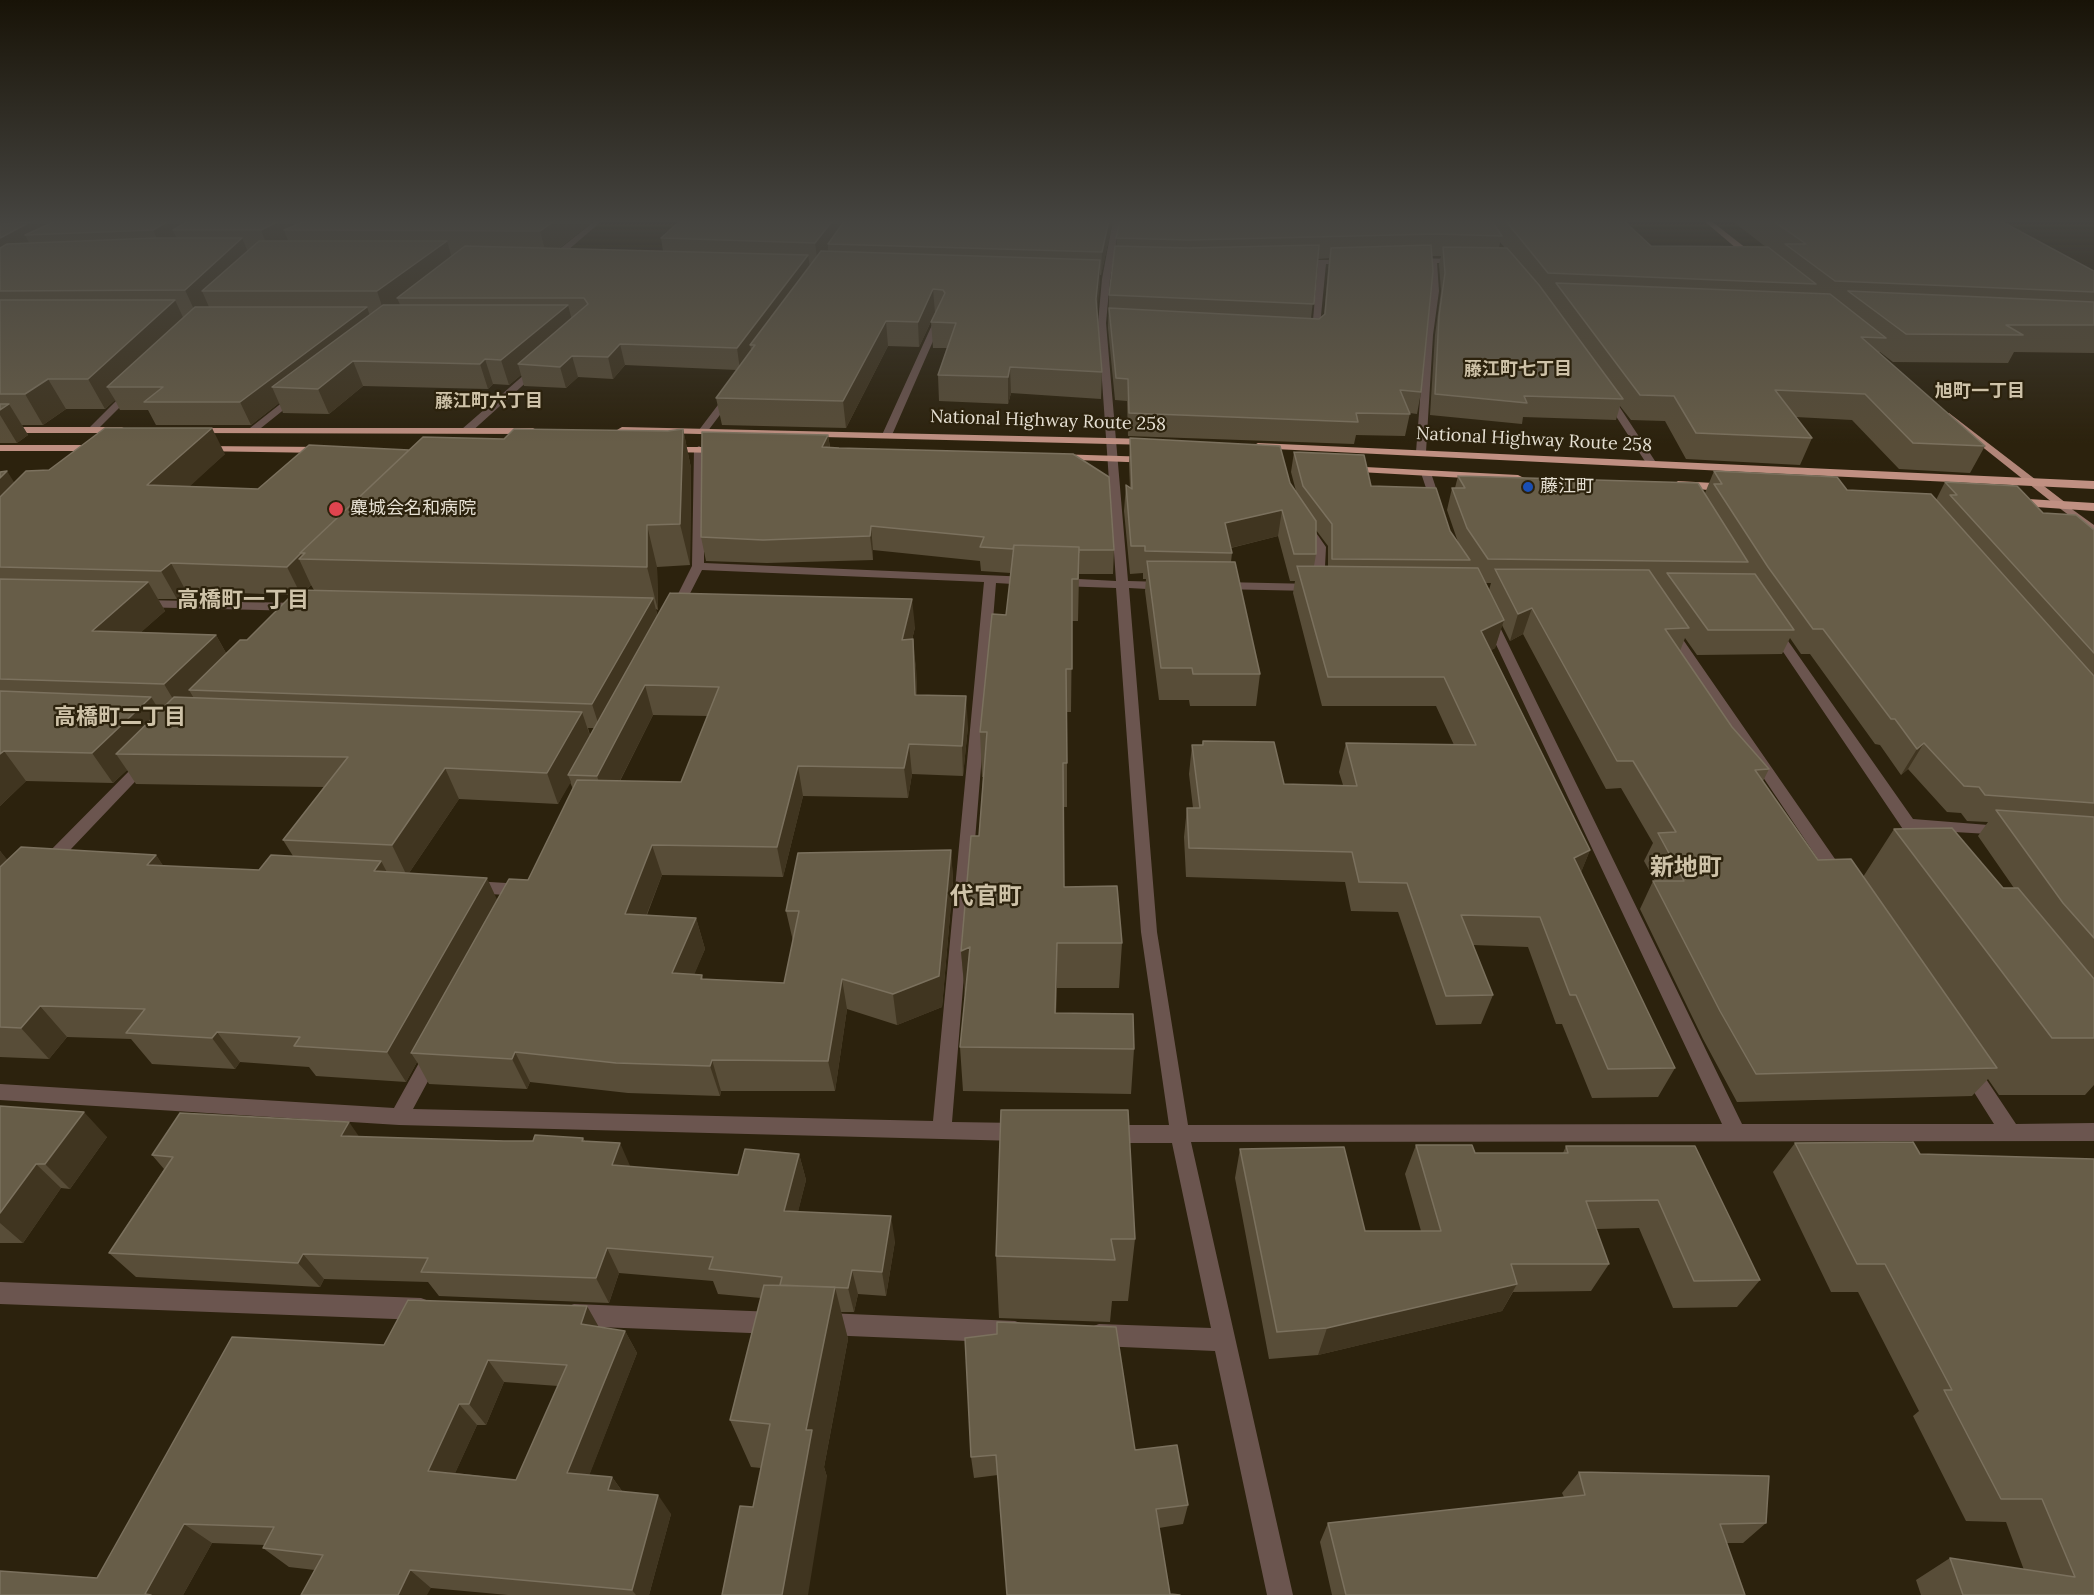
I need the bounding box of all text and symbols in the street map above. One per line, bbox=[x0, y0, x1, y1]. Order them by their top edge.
district label: 藤江町七丁目 bbox=[1464, 359, 1572, 381]
district label: 旭町一丁目 bbox=[1935, 381, 2025, 403]
district label: 藤江町六丁目 bbox=[435, 391, 543, 413]
street label: National Highway Route 258 bbox=[930, 406, 1166, 436]
street label: National Highway Route 258 bbox=[1415, 423, 1653, 457]
place label: 藤江町 bbox=[1540, 476, 1594, 498]
marker: 藤江町 bbox=[1521, 480, 1535, 494]
place label: 麋城会名和病院 bbox=[350, 498, 476, 520]
marker: 麋城会名和病院 bbox=[327, 500, 345, 518]
district label: 高橋町一丁目 bbox=[177, 588, 309, 614]
district label: 高橋町二丁目 bbox=[54, 705, 186, 731]
district label: 新地町 bbox=[1650, 854, 1722, 882]
district label: 代官町 bbox=[950, 883, 1022, 911]

